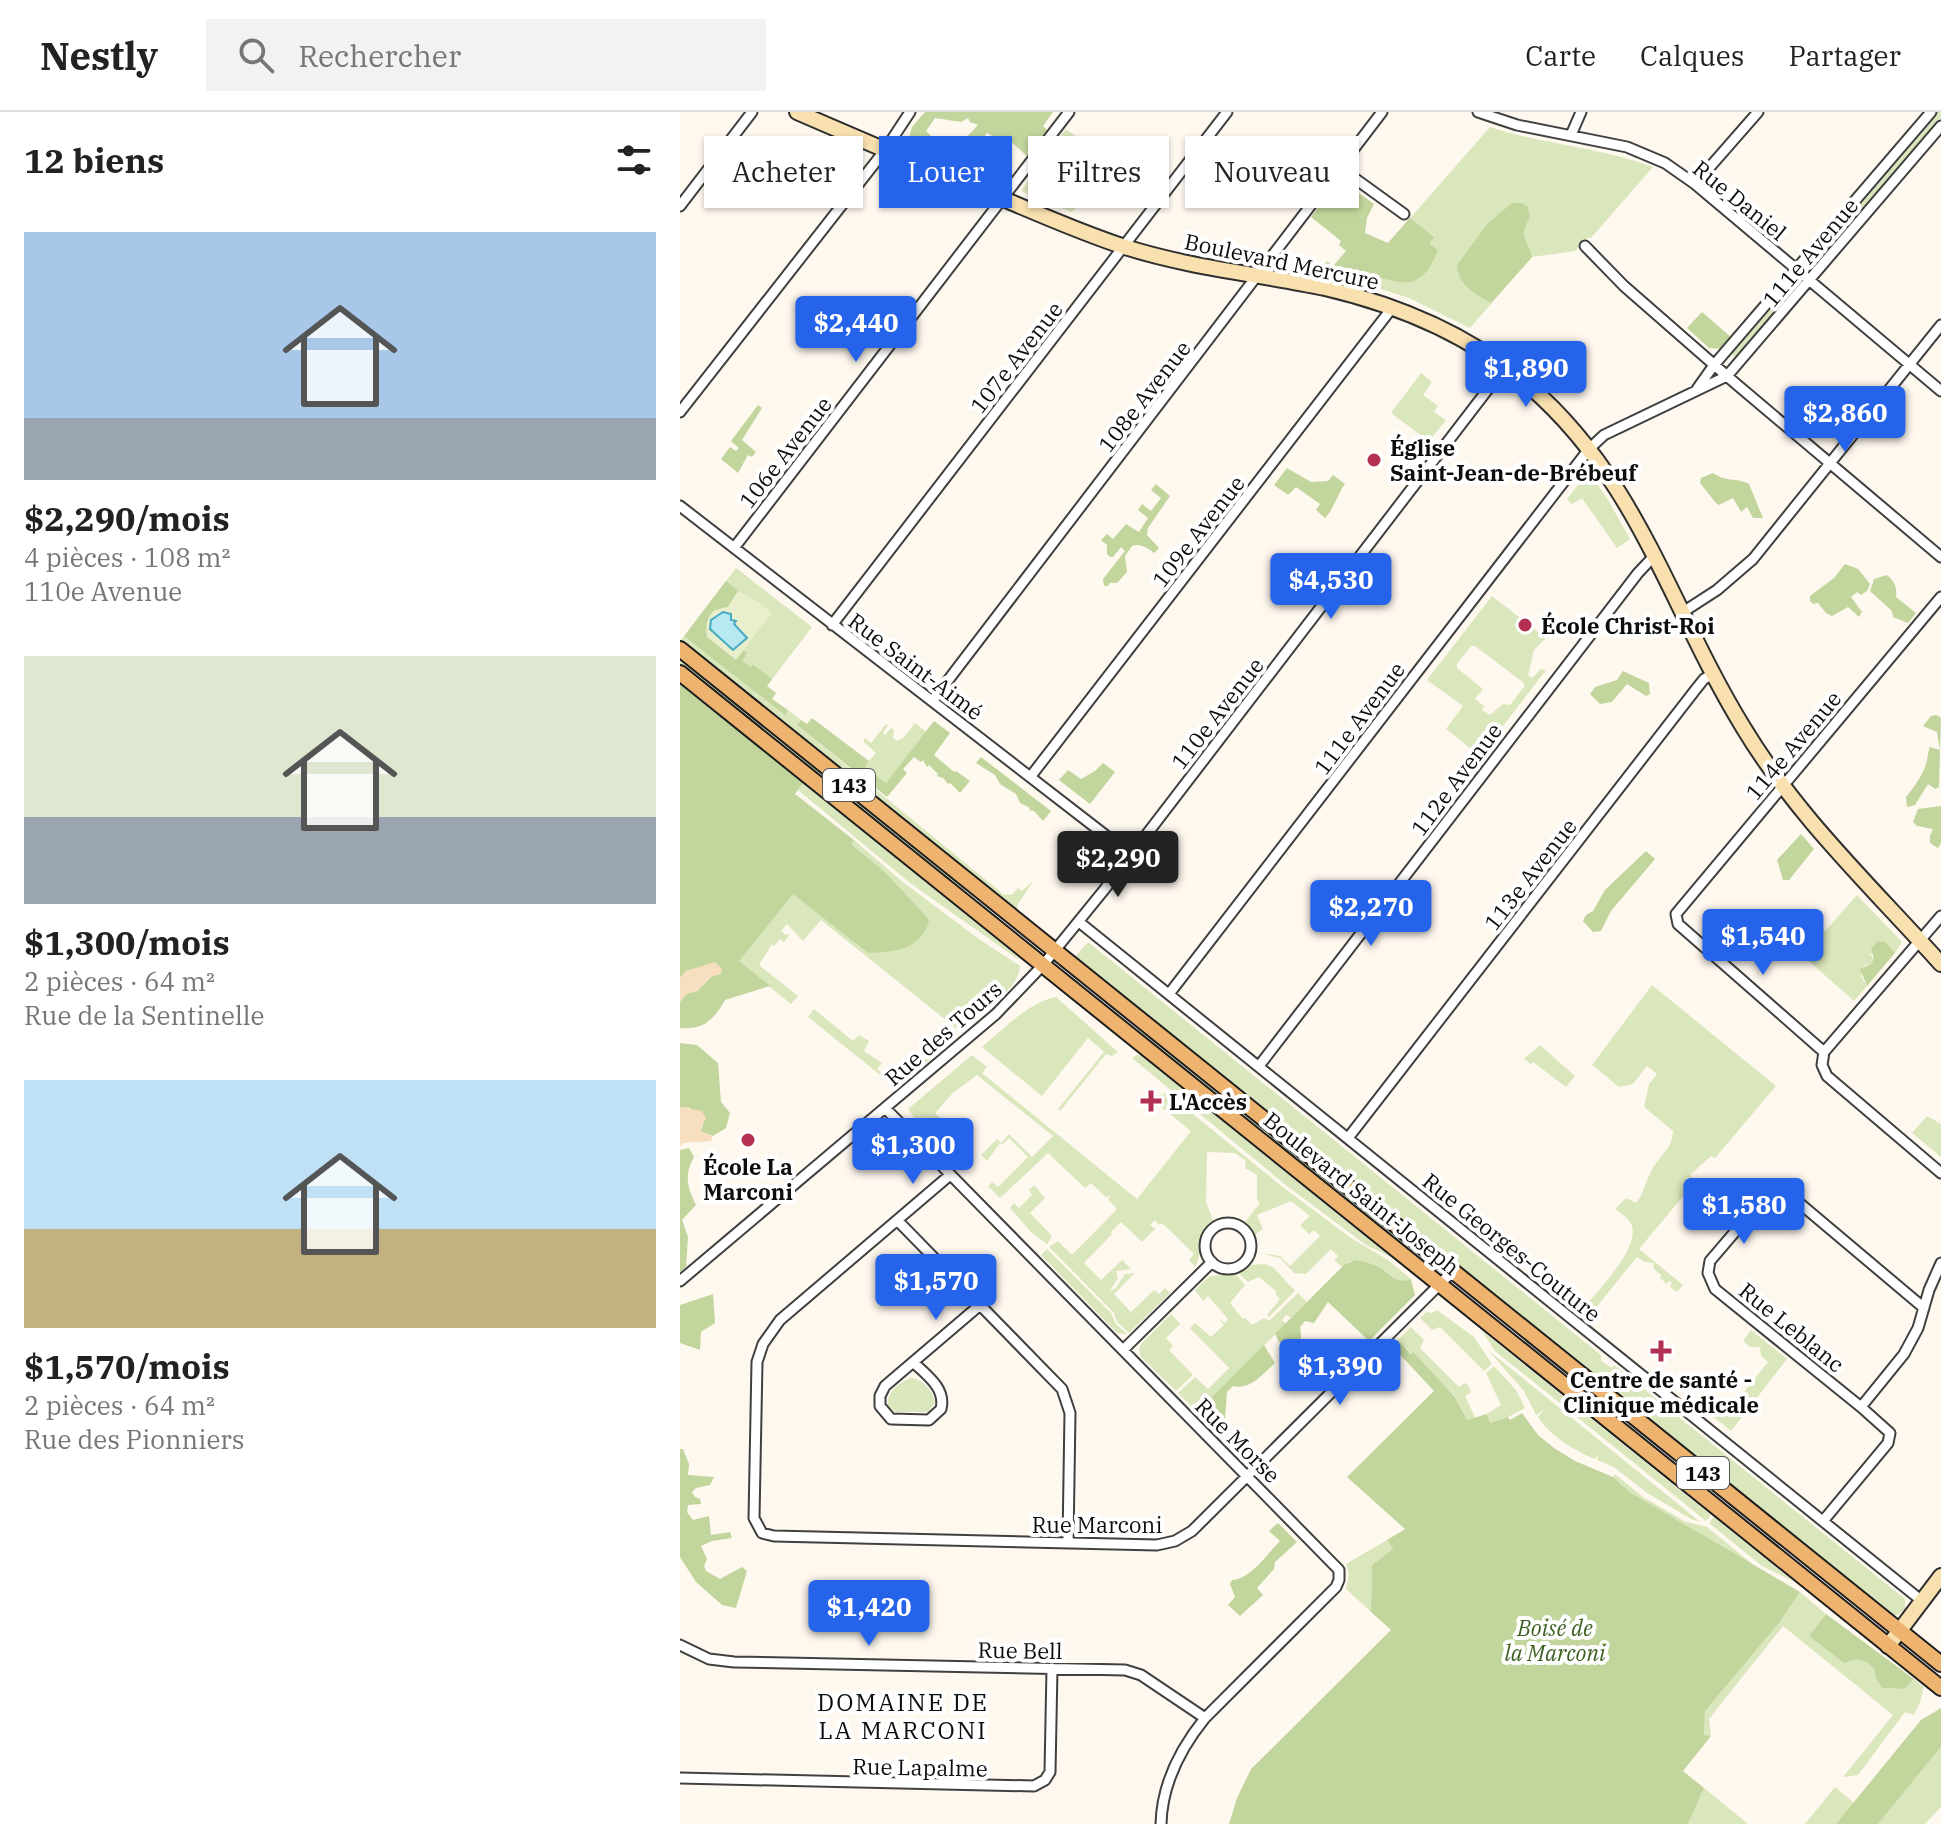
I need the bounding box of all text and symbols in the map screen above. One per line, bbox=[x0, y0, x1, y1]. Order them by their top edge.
search box bbox=[206, 19, 766, 91]
text: Nestly bbox=[40, 31, 158, 80]
icon: search bbox=[234, 33, 278, 77]
text: Rechercher bbox=[298, 36, 461, 75]
text: Carte bbox=[1525, 37, 1596, 74]
text: Calques bbox=[1640, 37, 1744, 74]
text: Partager bbox=[1788, 37, 1901, 74]
chip: Acheter bbox=[704, 136, 863, 208]
chip: Louer bbox=[879, 136, 1012, 208]
chip: Filtres bbox=[1028, 136, 1169, 208]
chip: Nouveau bbox=[1185, 136, 1359, 208]
text: 12 biens bbox=[24, 138, 164, 182]
icon: filters bbox=[612, 138, 656, 182]
street label: Rue Daniel bbox=[1687, 153, 1793, 247]
street label: 111e Avenue bbox=[1756, 191, 1864, 313]
street label: Boulevard Mercure bbox=[1182, 226, 1382, 296]
icon: home bbox=[268, 284, 412, 428]
street label: 107e Avenue bbox=[963, 295, 1069, 419]
pin: $2,440 bbox=[791, 296, 921, 364]
text: $2,440 bbox=[813, 305, 899, 339]
street label: 108e Avenue bbox=[1091, 334, 1197, 458]
pin: $1,890 bbox=[1461, 341, 1591, 409]
text: $1,890 bbox=[1483, 350, 1569, 384]
pin: $2,860 bbox=[1780, 386, 1910, 454]
street label: 106e Avenue bbox=[732, 390, 838, 514]
text: $2,860 bbox=[1802, 395, 1888, 429]
place label: Église Saint-Jean-de-Brébeuf bbox=[1390, 433, 1638, 487]
marker: Église Saint-Jean-de-Brébeuf bbox=[1365, 451, 1383, 469]
street label: 109e Avenue bbox=[1145, 469, 1251, 593]
text: $2,290/mois bbox=[24, 496, 230, 540]
text: 4 pièces · 108 m² bbox=[24, 540, 231, 574]
pin: $4,530 bbox=[1266, 553, 1396, 621]
text: $4,530 bbox=[1288, 562, 1374, 596]
text: 110e Avenue bbox=[24, 574, 182, 608]
street label: Rue Saint-Aimé bbox=[843, 606, 989, 726]
place label: École Christ-Roi bbox=[1541, 611, 1715, 640]
marker: École Christ-Roi bbox=[1516, 616, 1534, 634]
street label: 110e Avenue bbox=[1164, 651, 1270, 775]
street label: 111e Avenue bbox=[1307, 656, 1411, 780]
street label: 114e Avenue bbox=[1739, 684, 1847, 806]
icon: home bbox=[268, 708, 412, 852]
street label: 112e Avenue bbox=[1404, 717, 1508, 841]
road number: 143 bbox=[823, 769, 875, 801]
street label: 113e Avenue bbox=[1477, 812, 1583, 936]
pin: $2,290 bbox=[1053, 831, 1183, 899]
text: $2,290 bbox=[1075, 840, 1161, 874]
pin: $2,270 bbox=[1306, 880, 1436, 948]
text: $2,270 bbox=[1328, 889, 1414, 923]
pin: $1,540 bbox=[1698, 909, 1828, 977]
text: $1,540 bbox=[1720, 918, 1806, 952]
text: $1,300/mois bbox=[24, 920, 230, 964]
text: 2 pièces · 64 m² bbox=[24, 964, 215, 998]
street label: Rue des Tours bbox=[878, 974, 1008, 1092]
text: Rue de la Sentinelle bbox=[24, 998, 265, 1032]
place label: L'Accès bbox=[1169, 1087, 1247, 1116]
marker: L'Accès bbox=[1140, 1090, 1162, 1112]
street label: Boulevard Saint-Joseph bbox=[1258, 1105, 1466, 1281]
pin: $1,300 bbox=[848, 1118, 978, 1186]
text: $1,300 bbox=[870, 1127, 956, 1161]
marker: École La Marconi bbox=[739, 1131, 757, 1149]
icon: home bbox=[268, 1132, 412, 1276]
place label: École La Marconi bbox=[703, 1152, 793, 1206]
street label: Rue Georges-Couture bbox=[1417, 1166, 1607, 1328]
pin: $1,580 bbox=[1679, 1178, 1809, 1246]
text: $1,580 bbox=[1701, 1187, 1787, 1221]
pin: $1,570 bbox=[871, 1254, 1001, 1322]
text: $1,570 bbox=[893, 1263, 979, 1297]
street label: Rue Leblanc bbox=[1733, 1276, 1851, 1378]
pin: $1,390 bbox=[1275, 1339, 1405, 1407]
marker: Centre de santé - Clinique médicale bbox=[1650, 1340, 1672, 1362]
text: $1,570/mois bbox=[24, 1344, 230, 1388]
text: $1,390 bbox=[1297, 1348, 1383, 1382]
place label: Centre de santé - Clinique médicale bbox=[1563, 1365, 1759, 1419]
text: 2 pièces · 64 m² bbox=[24, 1388, 215, 1422]
street label: Rue Morse bbox=[1189, 1391, 1287, 1489]
text: Rue des Pionniers bbox=[24, 1422, 245, 1456]
road number: 143 bbox=[1677, 1457, 1729, 1489]
street label: Rue Marconi bbox=[1032, 1510, 1162, 1539]
pin: $1,420 bbox=[804, 1580, 934, 1648]
text: $1,420 bbox=[826, 1589, 912, 1623]
park label: Boisé de la Marconi bbox=[1505, 1613, 1606, 1667]
street label: Rue Bell bbox=[977, 1635, 1063, 1665]
district label: DOMAINE DE LA MARCONI bbox=[817, 1686, 989, 1746]
street label: Rue Lapalme bbox=[852, 1751, 988, 1783]

